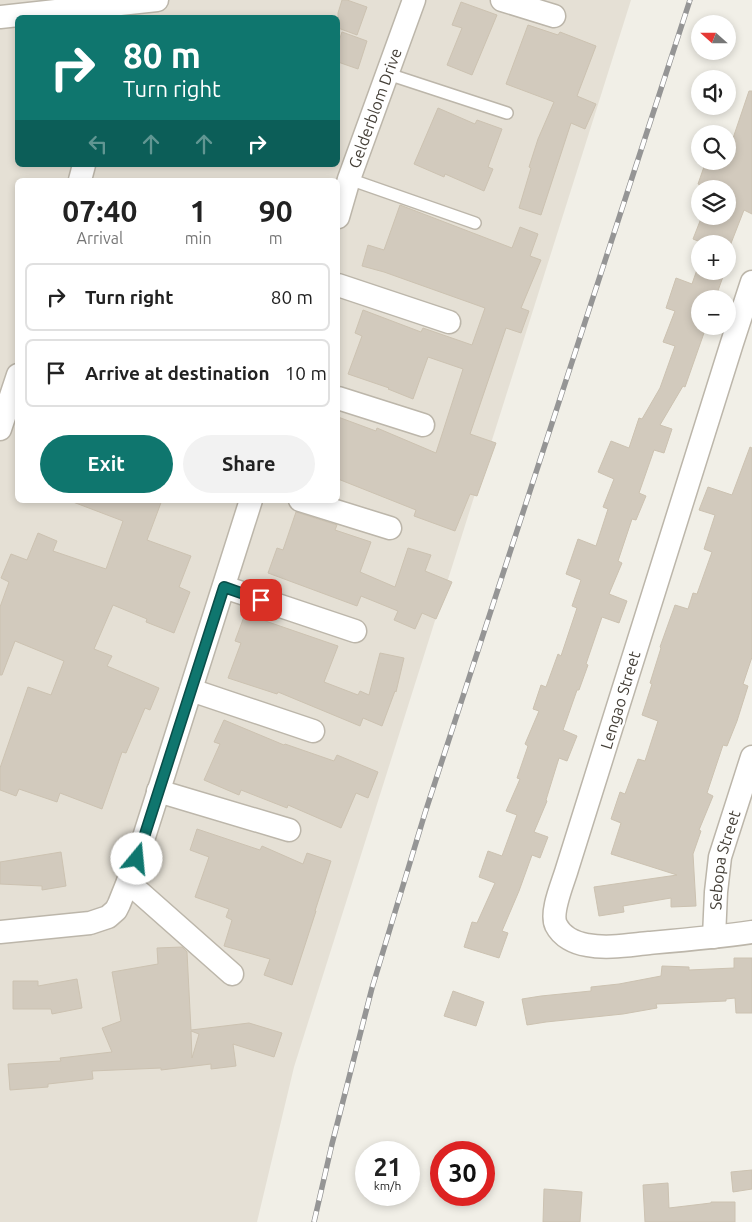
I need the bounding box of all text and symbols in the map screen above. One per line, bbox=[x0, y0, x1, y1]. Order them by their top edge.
north arrow bbox=[691, 15, 736, 60]
map controls bbox=[691, 15, 736, 335]
icon: right bbox=[40, 35, 105, 100]
text: 80 m bbox=[123, 35, 201, 75]
street label: Gelderblom Drive bbox=[345, 46, 405, 170]
button: sound bbox=[691, 70, 736, 115]
text: Turn right bbox=[123, 76, 221, 101]
button: search bbox=[691, 125, 736, 170]
icon: left bbox=[84, 130, 112, 158]
icon: ahead bbox=[137, 130, 165, 158]
icon: ahead bbox=[190, 130, 218, 158]
icon: right bbox=[243, 130, 271, 158]
button: layers bbox=[691, 180, 736, 225]
text: 07:40 bbox=[62, 194, 137, 228]
text: 1 bbox=[190, 194, 207, 228]
text: 90 bbox=[259, 194, 293, 228]
text: Arrival bbox=[77, 229, 123, 247]
text: min bbox=[185, 229, 212, 247]
text: m bbox=[269, 229, 283, 247]
button: + bbox=[691, 235, 736, 280]
icon: right bbox=[42, 283, 70, 311]
text: Turn right bbox=[85, 286, 173, 308]
text: 80 m bbox=[271, 286, 313, 308]
button: − bbox=[691, 290, 736, 335]
icon: arrive bbox=[42, 359, 70, 387]
text: Arrive at destination bbox=[85, 362, 270, 384]
text: 10 m bbox=[285, 362, 327, 384]
button: Exit bbox=[40, 435, 173, 493]
button: Share bbox=[183, 435, 315, 493]
pin bbox=[240, 579, 282, 621]
icon: arrive bbox=[247, 586, 275, 614]
street label: Lengao Street bbox=[597, 648, 644, 751]
street label: Sebopa Street bbox=[706, 807, 744, 910]
position arrow bbox=[110, 832, 162, 884]
speed limit sign: 30 bbox=[430, 1141, 495, 1206]
text: 21 bbox=[373, 1153, 402, 1181]
text: km/h bbox=[374, 1179, 401, 1192]

